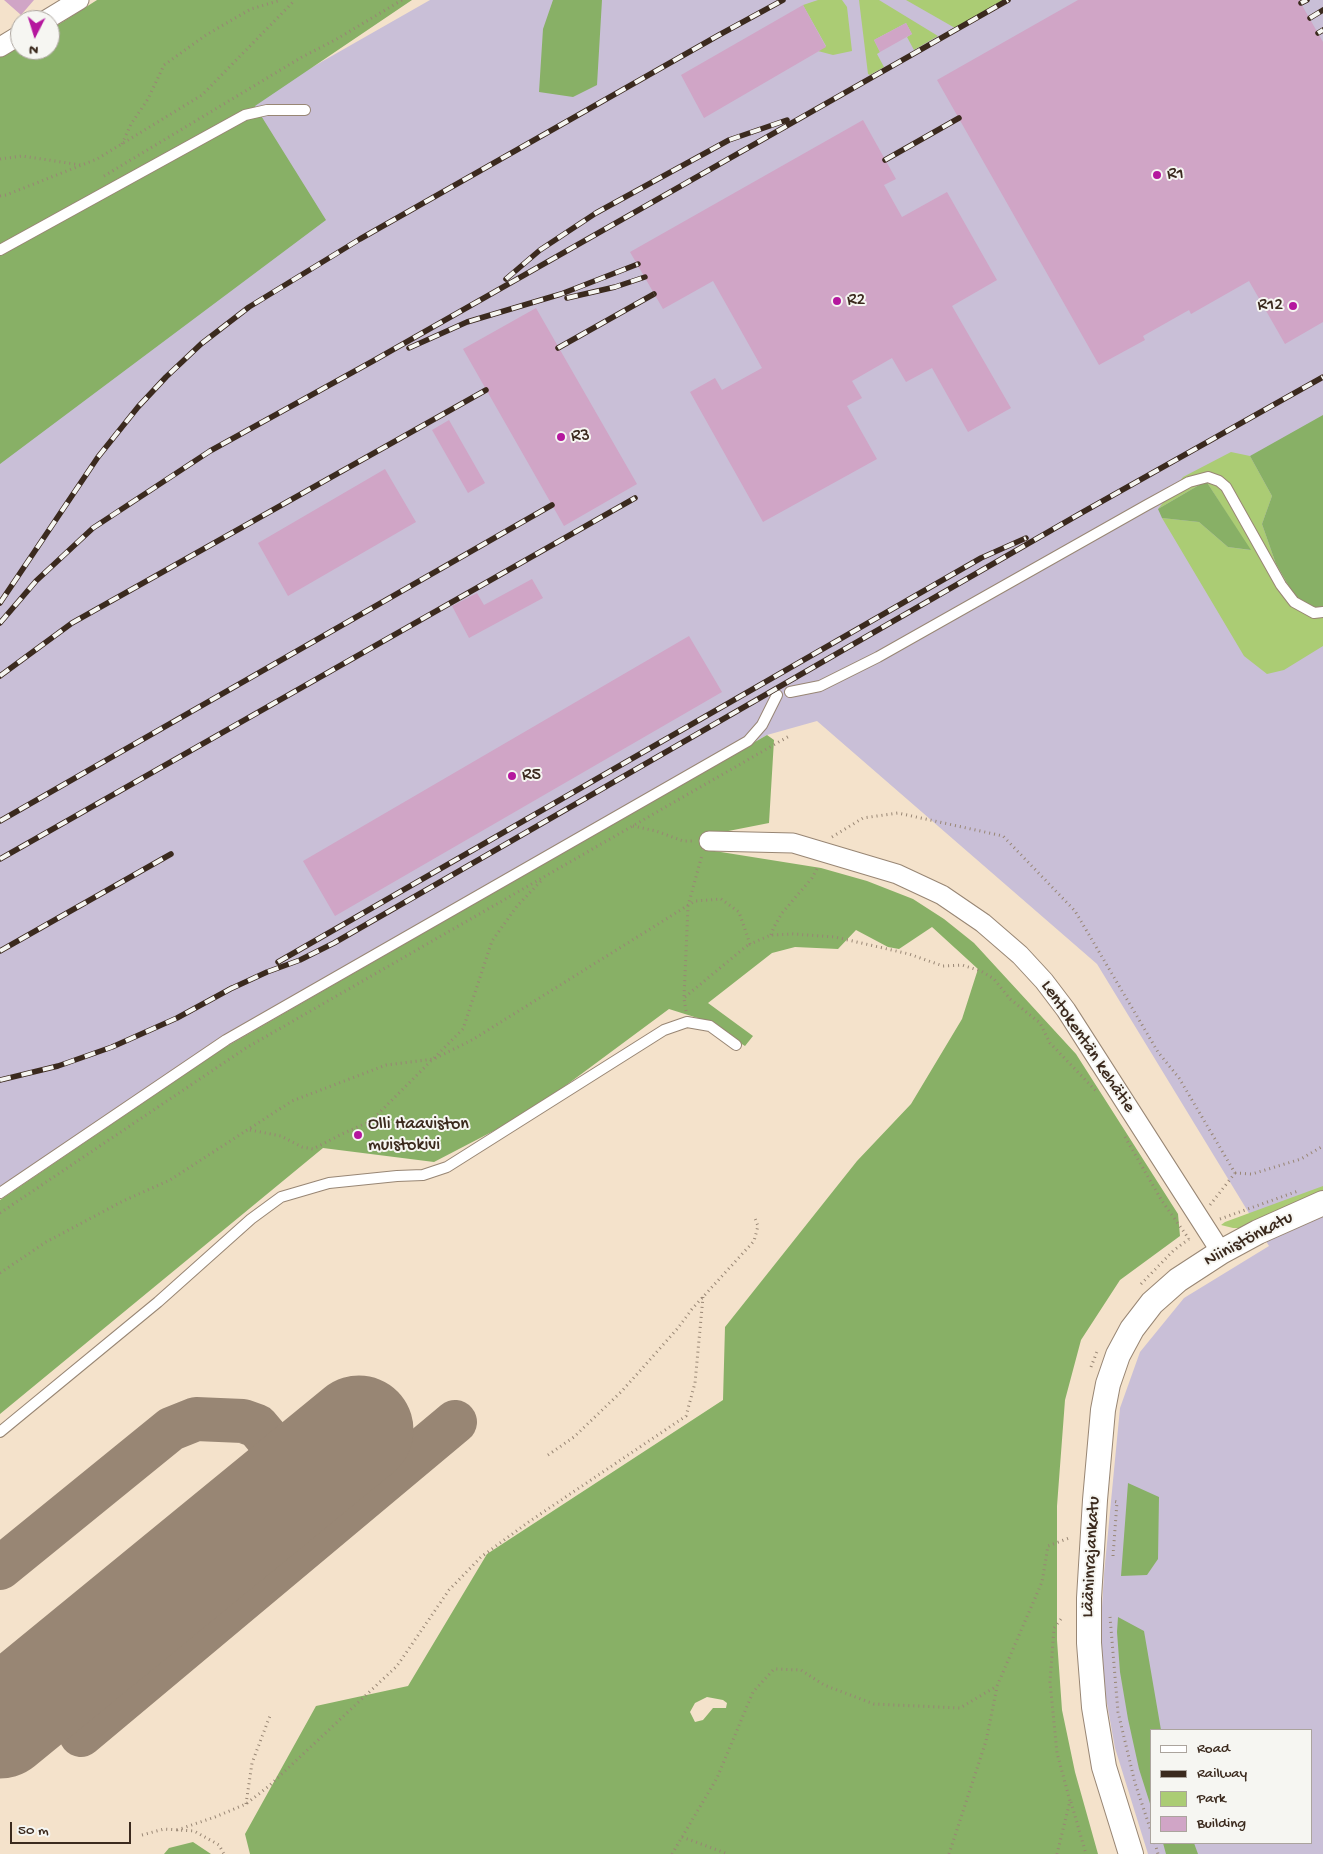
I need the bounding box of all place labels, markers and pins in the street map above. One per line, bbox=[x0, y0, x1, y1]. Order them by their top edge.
place label: R1 bbox=[1167, 164, 1184, 186]
marker: R1 bbox=[1151, 169, 1163, 181]
place label: R2 bbox=[847, 290, 865, 312]
marker: R2 bbox=[831, 295, 843, 307]
place label: R12 bbox=[1257, 295, 1283, 317]
marker: R12 bbox=[1287, 300, 1299, 312]
place label: R3 bbox=[571, 426, 590, 448]
marker: R3 bbox=[555, 431, 567, 443]
place label: R5 bbox=[522, 765, 541, 787]
marker: R5 bbox=[506, 770, 518, 782]
place label: Olli Haaviston muistokivi bbox=[368, 1114, 469, 1156]
marker: Olli Haaviston muistokivi bbox=[352, 1129, 364, 1141]

